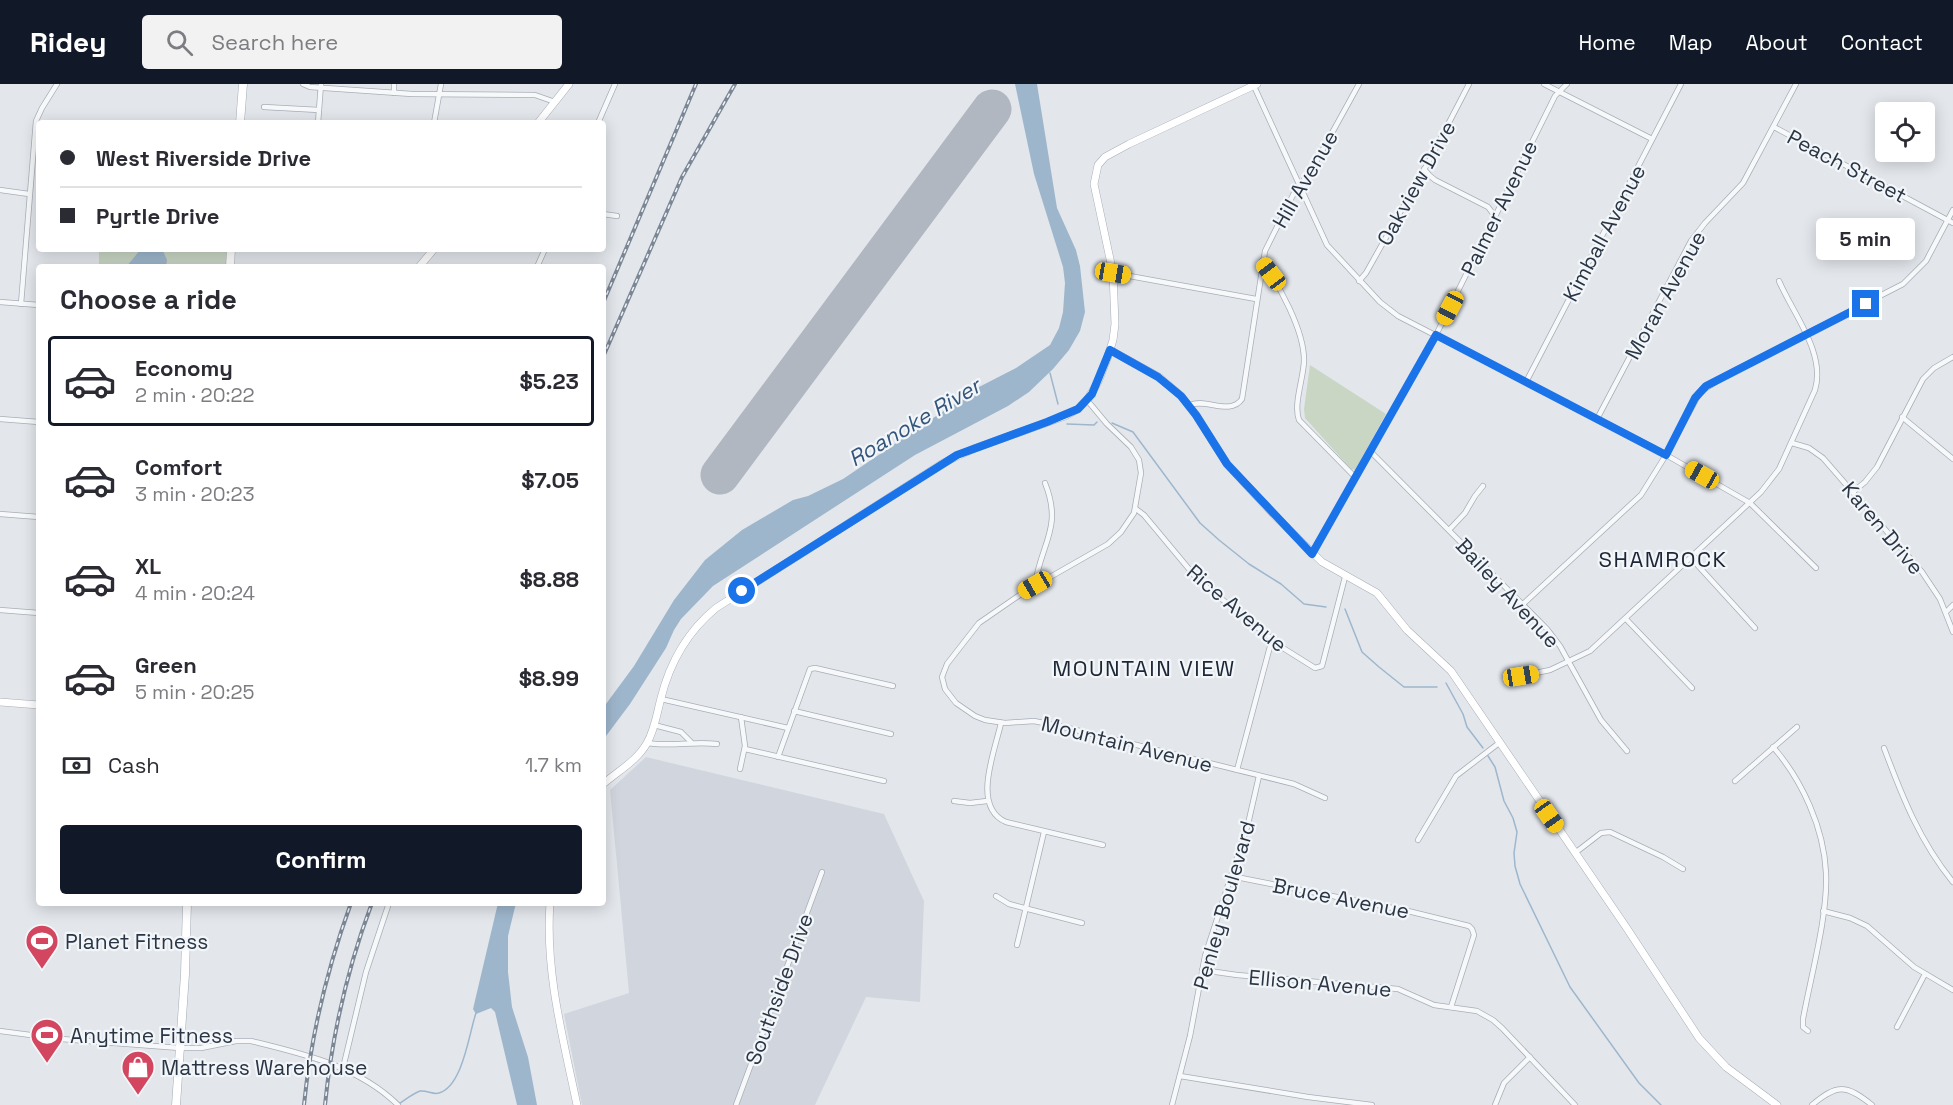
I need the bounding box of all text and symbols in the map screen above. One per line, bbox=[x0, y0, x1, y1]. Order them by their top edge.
search box bbox=[142, 15, 562, 69]
text: Ridey bbox=[30, 24, 106, 60]
icon: search bbox=[163, 26, 196, 59]
text: Search here bbox=[211, 28, 338, 56]
text: Home bbox=[1578, 29, 1636, 56]
text: Map bbox=[1669, 29, 1713, 56]
text: About bbox=[1746, 29, 1808, 56]
text: Contact bbox=[1841, 29, 1923, 56]
map controls bbox=[1875, 102, 1935, 162]
button: locate bbox=[1875, 102, 1935, 162]
street label: Oakview Drive bbox=[1371, 116, 1461, 250]
street label: Peach Street bbox=[1783, 123, 1911, 209]
street label: Hill Avenue bbox=[1266, 125, 1344, 233]
street label: Palmer Avenue bbox=[1455, 136, 1543, 280]
text: West Riverside Drive bbox=[96, 144, 311, 172]
street label: Kimball Avenue bbox=[1557, 160, 1651, 306]
text: Pyrtle Drive bbox=[96, 202, 219, 230]
callout: 5 min bbox=[1816, 217, 1916, 259]
street label: Moran Avenue bbox=[1619, 226, 1711, 364]
text: 5 min bbox=[1840, 226, 1891, 252]
car bbox=[1253, 254, 1289, 294]
car bbox=[1094, 261, 1132, 285]
text: Choose a ride bbox=[60, 282, 237, 317]
car bbox=[1434, 288, 1466, 328]
route end bbox=[1852, 290, 1879, 317]
icon: car bbox=[63, 354, 117, 408]
text: Economy bbox=[135, 354, 233, 382]
text: $5.23 bbox=[519, 367, 579, 395]
water label: Roanoke River bbox=[843, 370, 987, 472]
text: 2 min · 20:22 bbox=[135, 382, 255, 408]
icon: car bbox=[63, 453, 117, 507]
text: Comfort bbox=[135, 453, 223, 481]
car bbox=[1682, 458, 1722, 492]
text: $7.05 bbox=[521, 466, 579, 494]
street label: Karen Drive bbox=[1836, 476, 1930, 580]
text: 3 min · 20:23 bbox=[135, 481, 255, 507]
street label: Bailey Avenue bbox=[1450, 532, 1566, 654]
district label: SHAMROCK bbox=[1599, 545, 1727, 573]
icon: car bbox=[63, 552, 117, 606]
text: XL bbox=[135, 552, 161, 580]
street label: Rice Avenue bbox=[1181, 558, 1293, 658]
text: $8.88 bbox=[520, 565, 579, 593]
car bbox=[1015, 568, 1055, 602]
route start bbox=[728, 577, 755, 604]
text: 4 min · 20:24 bbox=[135, 580, 255, 606]
icon: car bbox=[63, 651, 117, 705]
text: Green bbox=[135, 651, 197, 679]
district label: MOUNTAIN VIEW bbox=[1052, 654, 1236, 682]
text: $8.99 bbox=[519, 664, 579, 692]
car bbox=[1502, 664, 1540, 688]
text: 5 min · 20:25 bbox=[135, 679, 254, 705]
street label: Mountain Avenue bbox=[1039, 710, 1215, 778]
icon: cash bbox=[60, 749, 93, 782]
text: Cash bbox=[108, 751, 160, 779]
text: 1.7 km bbox=[525, 752, 582, 778]
car bbox=[1531, 796, 1567, 836]
street label: Penley Boulevard bbox=[1187, 817, 1261, 993]
button: Confirm bbox=[60, 825, 582, 894]
street label: Bruce Avenue bbox=[1270, 871, 1412, 925]
street label: Southside Drive bbox=[739, 910, 819, 1068]
sports icon: Planet Fitness bbox=[24, 923, 60, 970]
place label: Planet Fitness bbox=[65, 928, 208, 955]
street label: Ellison Avenue bbox=[1247, 963, 1393, 1003]
sports icon: Anytime Fitness bbox=[29, 1017, 65, 1064]
place label: Anytime Fitness bbox=[70, 1022, 233, 1049]
shop icon: Mattress Warehouse bbox=[120, 1049, 156, 1096]
place label: Mattress Warehouse bbox=[161, 1054, 367, 1081]

